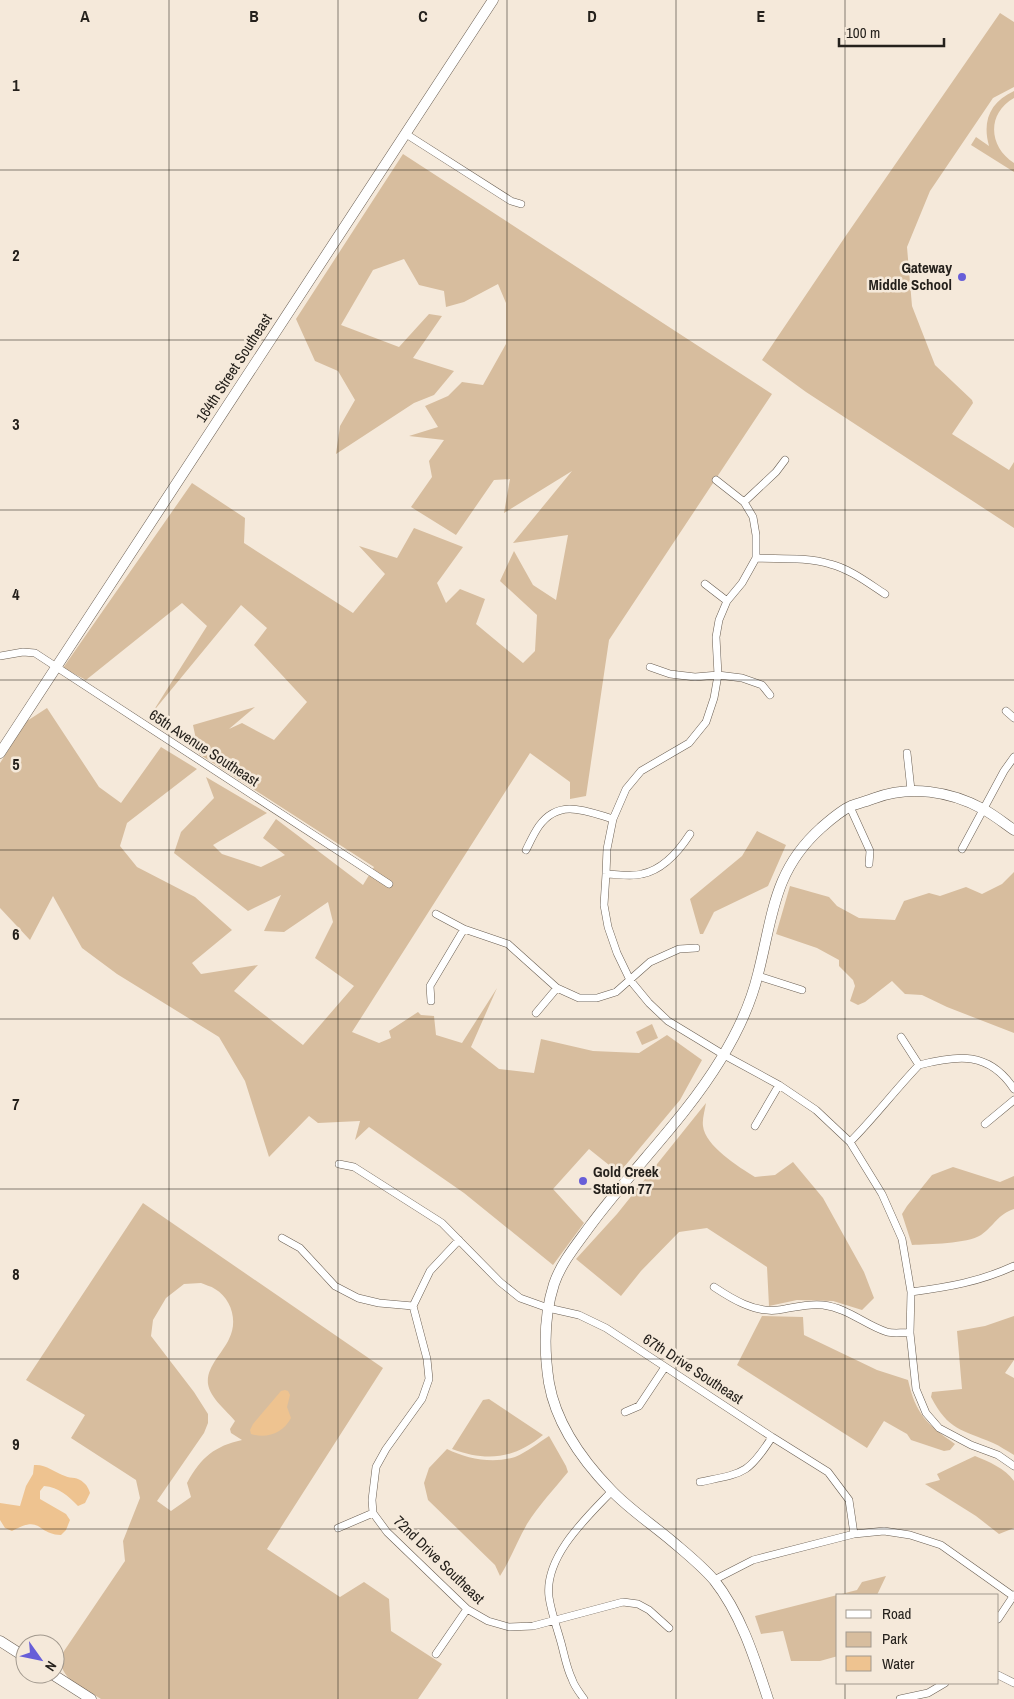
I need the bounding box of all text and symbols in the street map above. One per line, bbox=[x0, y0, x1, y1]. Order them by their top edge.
text: A bbox=[80, 5, 90, 27]
text: B bbox=[249, 5, 259, 27]
text: C bbox=[418, 5, 428, 27]
text: D bbox=[587, 5, 597, 27]
text: E bbox=[757, 5, 766, 27]
scale bar bbox=[839, 15, 944, 47]
text: 100 m bbox=[846, 22, 880, 43]
text: 1 bbox=[12, 74, 20, 96]
text: 2 bbox=[12, 244, 20, 266]
place label: Gateway Middle School bbox=[869, 257, 952, 295]
marker: Gateway Middle School bbox=[956, 271, 968, 283]
street label: 164th Street Southeast bbox=[191, 309, 277, 426]
text: 3 bbox=[12, 413, 20, 435]
text: 4 bbox=[12, 583, 20, 605]
street label: 65th Avenue Southeast bbox=[145, 704, 264, 791]
text: 5 bbox=[12, 753, 20, 775]
text: 6 bbox=[12, 923, 20, 945]
text: 7 bbox=[12, 1093, 20, 1115]
place label: Gold Creek Station 77 bbox=[593, 1161, 659, 1199]
marker: Gold Creek Station 77 bbox=[577, 1175, 589, 1187]
text: 8 bbox=[12, 1263, 20, 1285]
street label: 67th Drive Southeast bbox=[639, 1328, 748, 1409]
text: 9 bbox=[12, 1433, 20, 1455]
street label: 72nd Drive Southeast bbox=[389, 1511, 490, 1609]
legend bbox=[836, 1594, 999, 1684]
text: Road bbox=[882, 1603, 911, 1624]
text: Park bbox=[882, 1628, 908, 1649]
north arrow bbox=[15, 1634, 65, 1684]
text: Water bbox=[882, 1653, 914, 1674]
text: N bbox=[41, 1658, 61, 1674]

